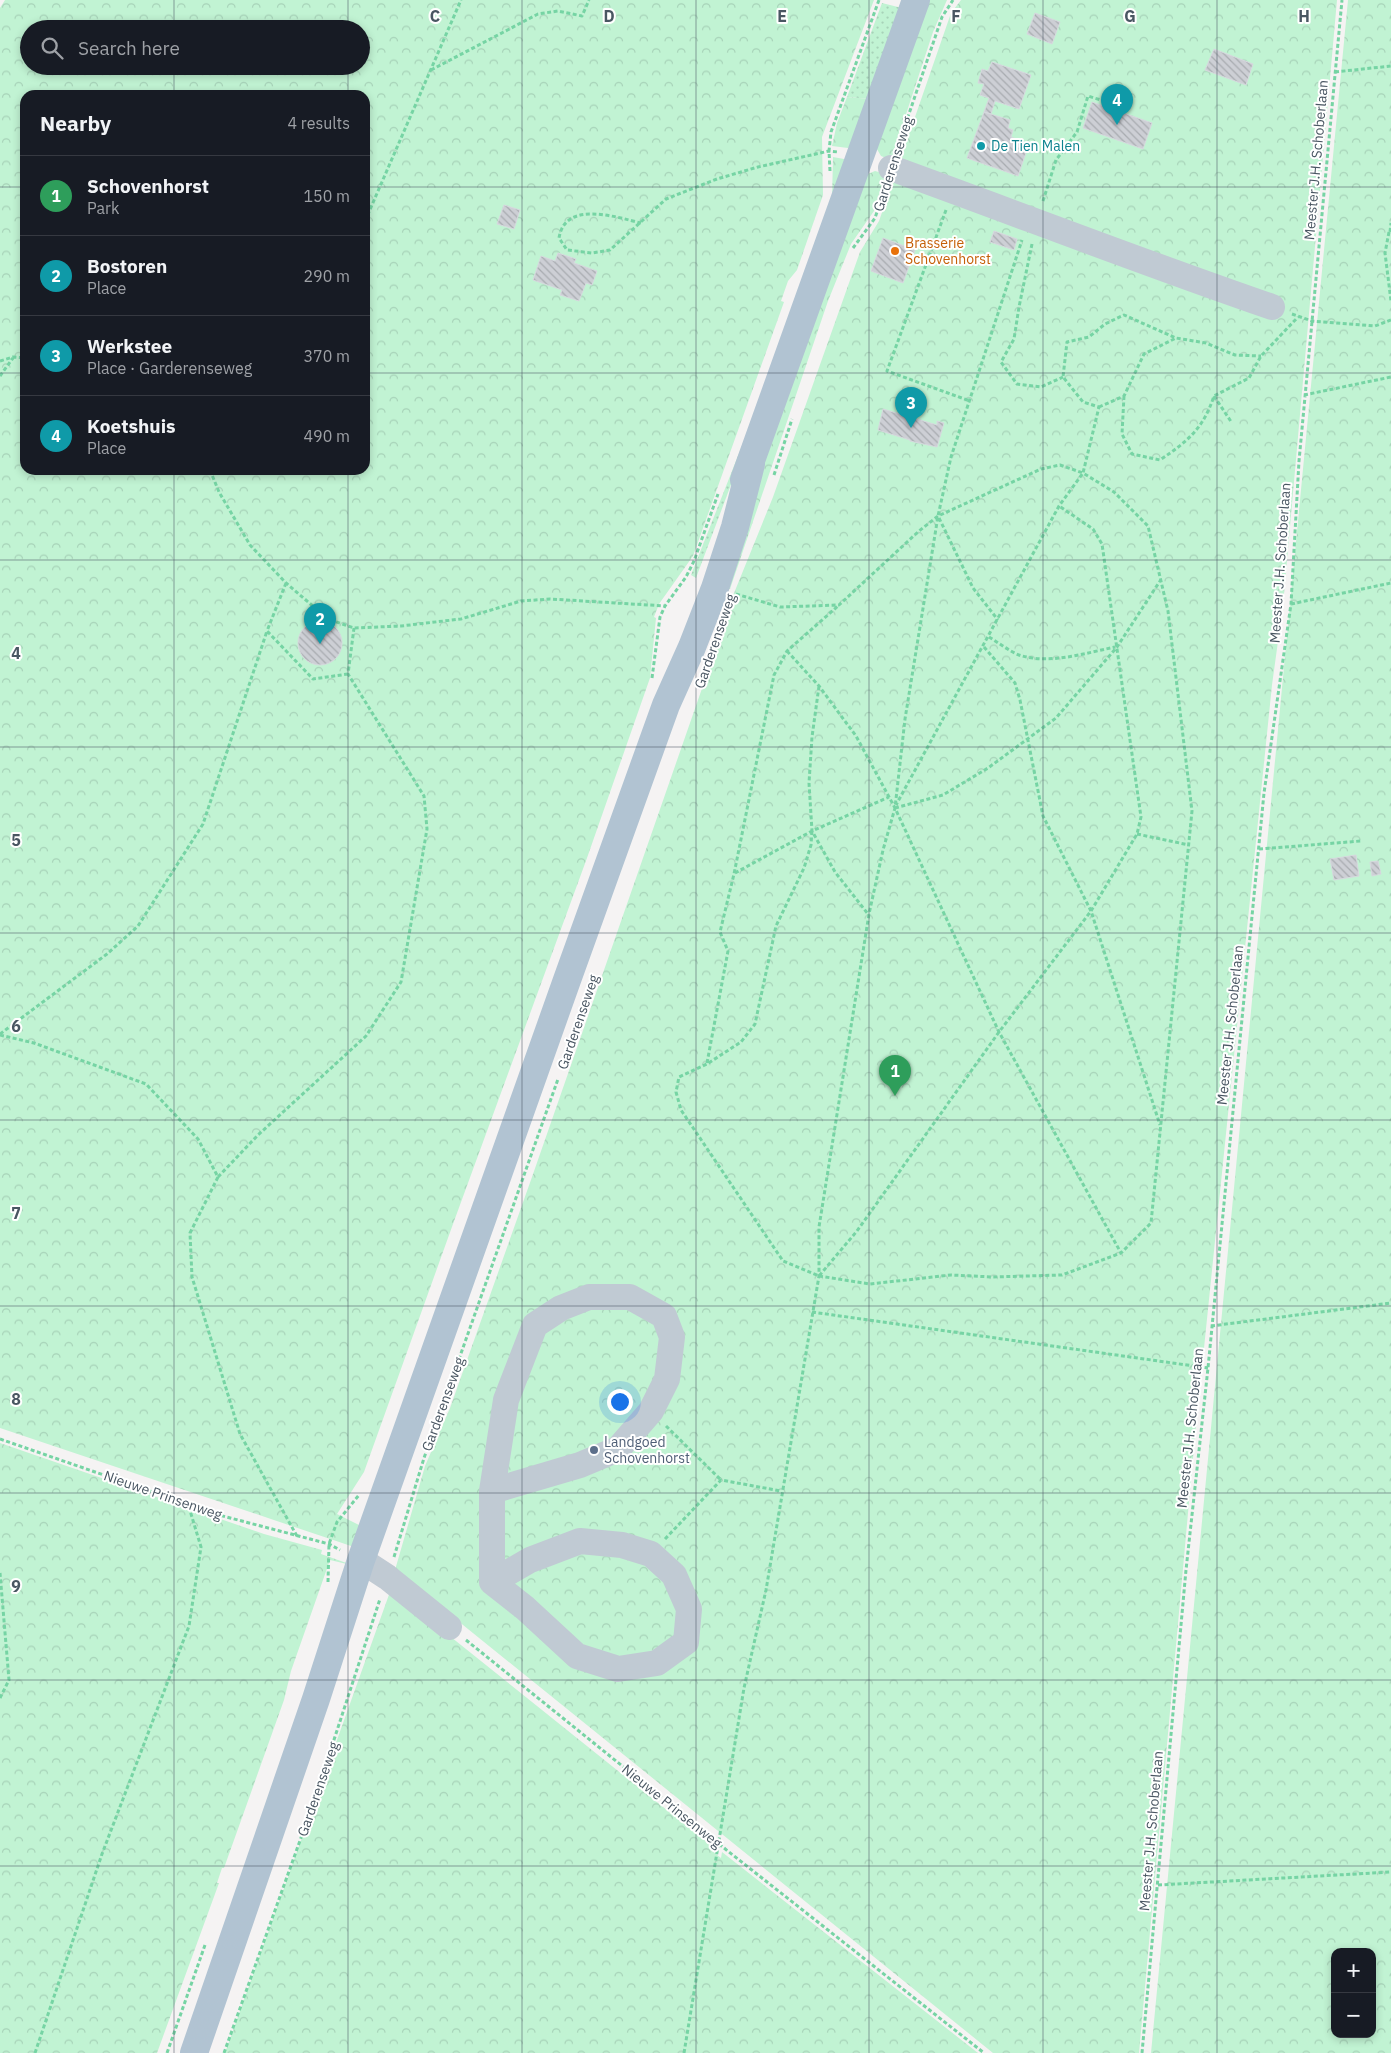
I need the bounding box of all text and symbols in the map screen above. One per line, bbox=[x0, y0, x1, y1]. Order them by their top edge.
text: C bbox=[430, 6, 440, 26]
text: D bbox=[603, 6, 615, 26]
text: E bbox=[777, 6, 787, 26]
text: F bbox=[951, 6, 961, 26]
text: G bbox=[1124, 6, 1136, 26]
text: H bbox=[1298, 6, 1310, 26]
search box bbox=[20, 20, 370, 75]
icon: search bbox=[38, 34, 66, 62]
text: Search here bbox=[78, 36, 180, 60]
street label: Meester J.H. Schoberlaan bbox=[1300, 79, 1332, 241]
pin: 4 bbox=[1101, 84, 1133, 125]
text: Nearby bbox=[40, 109, 111, 137]
text: 4 results bbox=[287, 113, 350, 133]
street label: Garderenseweg bbox=[869, 114, 917, 214]
place label: De Tien Malen bbox=[991, 137, 1080, 155]
marker: De Tien Malen bbox=[975, 140, 987, 152]
text: Schovenhorst bbox=[87, 174, 209, 198]
text: 1 bbox=[51, 186, 61, 206]
text: 150 m bbox=[303, 186, 350, 206]
text: Park bbox=[87, 198, 119, 218]
place label: Brasserie Schovenhorst bbox=[905, 234, 991, 268]
marker: Brasserie Schovenhorst bbox=[889, 245, 901, 257]
text: Bostoren bbox=[87, 254, 167, 278]
text: 2 bbox=[51, 266, 61, 286]
text: 290 m bbox=[303, 266, 350, 286]
text: Place bbox=[87, 278, 126, 298]
text: Werkstee bbox=[87, 334, 172, 358]
text: 3 bbox=[51, 346, 61, 366]
text: 370 m bbox=[303, 346, 350, 366]
text: Place · Garderenseweg bbox=[87, 358, 252, 378]
pin: 3 bbox=[895, 387, 927, 428]
text: Koetshuis bbox=[87, 414, 176, 438]
text: 4 bbox=[51, 426, 61, 446]
text: 490 m bbox=[303, 426, 350, 446]
text: Place bbox=[87, 438, 126, 458]
street label: Meester J.H. Schoberlaan bbox=[1265, 482, 1295, 644]
street label: Garderenseweg bbox=[690, 591, 740, 691]
pin: 2 bbox=[304, 603, 336, 644]
text: 4 bbox=[11, 643, 21, 663]
text: 5 bbox=[11, 830, 21, 850]
street label: Meester J.H. Schoberlaan bbox=[1213, 944, 1247, 1106]
street label: Garderenseweg bbox=[553, 972, 603, 1072]
text: 6 bbox=[11, 1016, 21, 1036]
pin: 1 bbox=[879, 1055, 911, 1096]
text: 7 bbox=[11, 1203, 21, 1223]
street label: Meester J.H. Schoberlaan bbox=[1173, 1347, 1207, 1509]
street label: Garderenseweg bbox=[418, 1354, 469, 1454]
text: 8 bbox=[11, 1389, 21, 1409]
your location bbox=[607, 1389, 633, 1415]
place label: Landgoed Schovenhorst bbox=[604, 1433, 690, 1467]
marker: Landgoed Schovenhorst bbox=[588, 1444, 600, 1456]
street label: Nieuwe Prinsenweg bbox=[102, 1466, 225, 1524]
text: 9 bbox=[11, 1576, 21, 1596]
street label: Garderenseweg bbox=[293, 1739, 343, 1839]
street label: Meester J.H. Schoberlaan bbox=[1135, 1750, 1167, 1912]
street label: Nieuwe Prinsenweg bbox=[618, 1760, 726, 1852]
map controls bbox=[1331, 1948, 1376, 2038]
button: + bbox=[1331, 1948, 1376, 1993]
button: − bbox=[1331, 1993, 1376, 2038]

